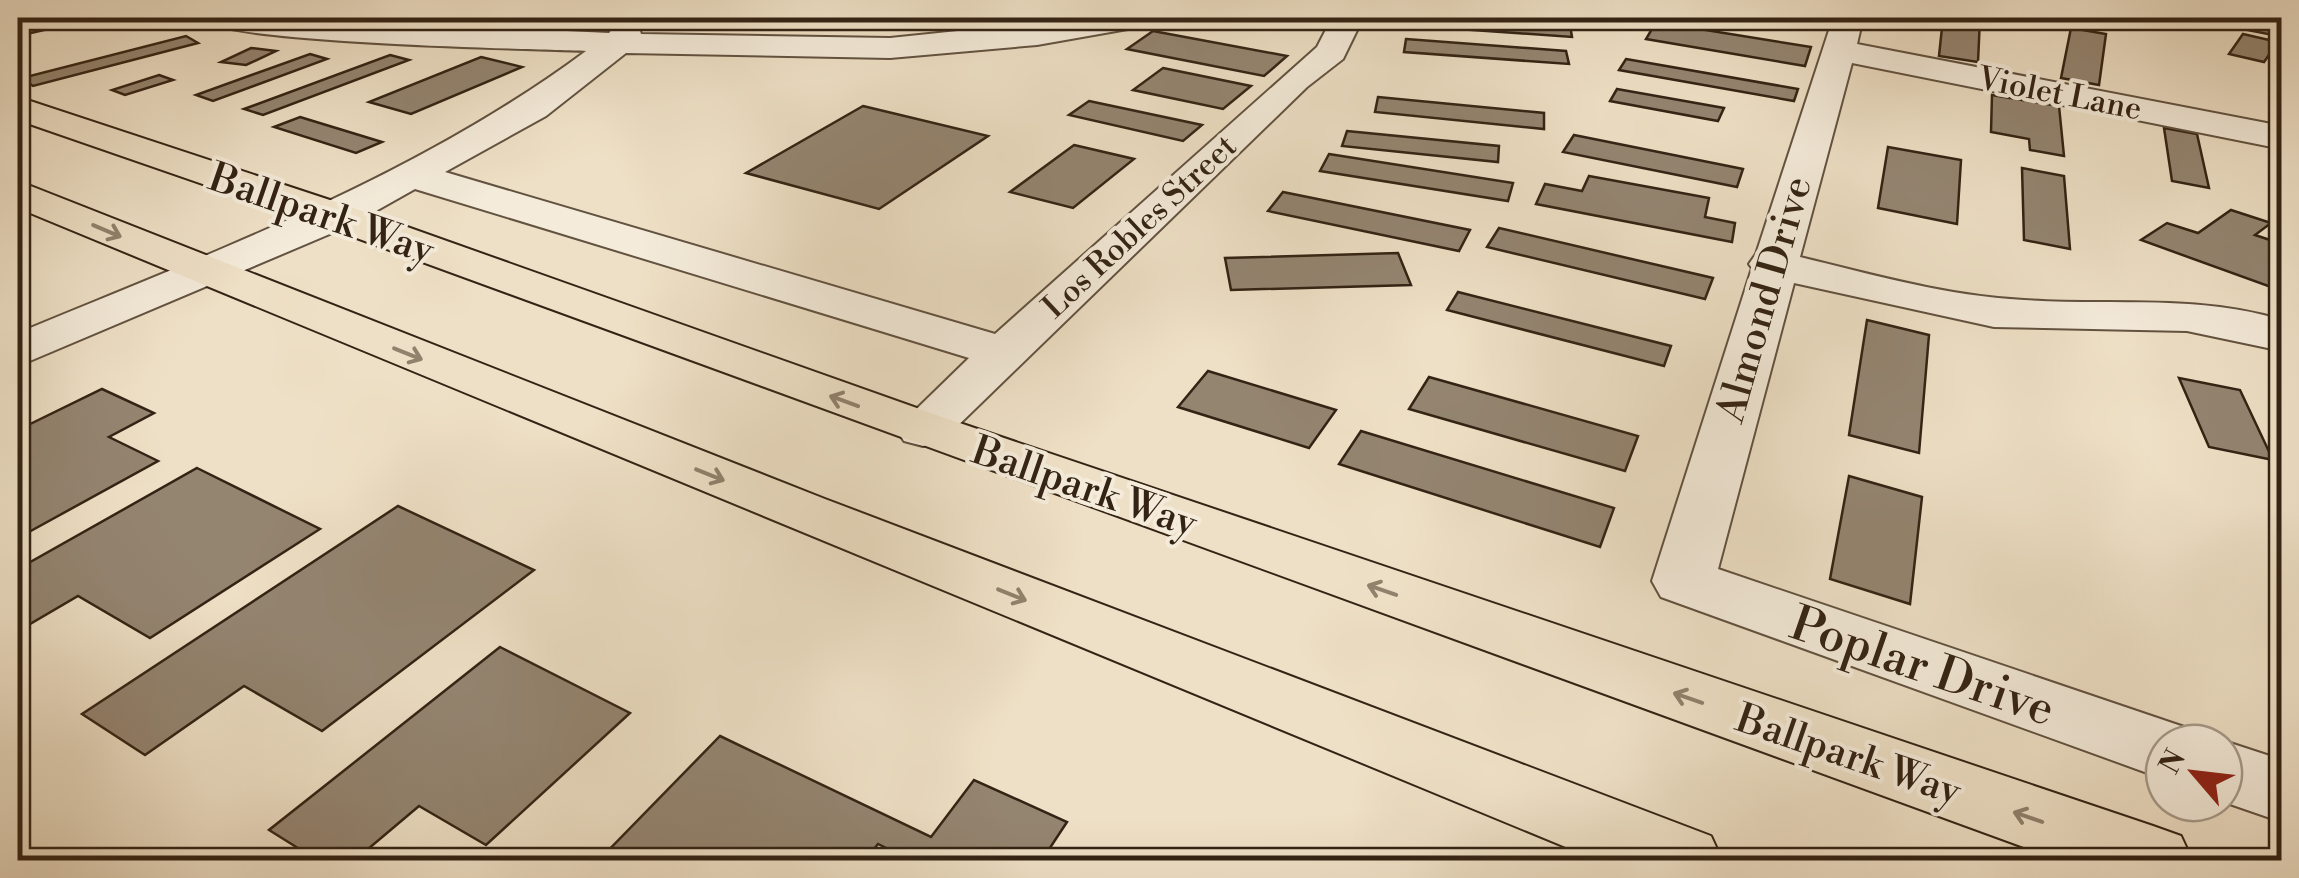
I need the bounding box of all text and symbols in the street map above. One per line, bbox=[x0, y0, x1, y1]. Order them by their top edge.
street label: Violet Lane bbox=[1974, 58, 2145, 129]
street label: Los Robles Street bbox=[1034, 127, 1245, 327]
street label: Ballpark Way bbox=[201, 153, 441, 278]
street label: Almond Drive bbox=[1706, 171, 1824, 429]
one-way arrow bbox=[91, 224, 122, 242]
one-way arrow bbox=[393, 346, 423, 364]
one-way arrow bbox=[830, 391, 861, 409]
street label: Ballpark Way bbox=[964, 426, 1204, 551]
one-way arrow bbox=[694, 467, 725, 485]
one-way arrow bbox=[1367, 580, 1398, 598]
one-way arrow bbox=[996, 587, 1027, 605]
street label: Poplar Drive bbox=[1782, 595, 2062, 741]
one-way arrow bbox=[1673, 687, 1705, 705]
street label: Ballpark Way bbox=[1728, 694, 1968, 819]
north arrow bbox=[2144, 723, 2244, 823]
text: N bbox=[2153, 744, 2194, 780]
one-way arrow bbox=[2013, 806, 2045, 824]

